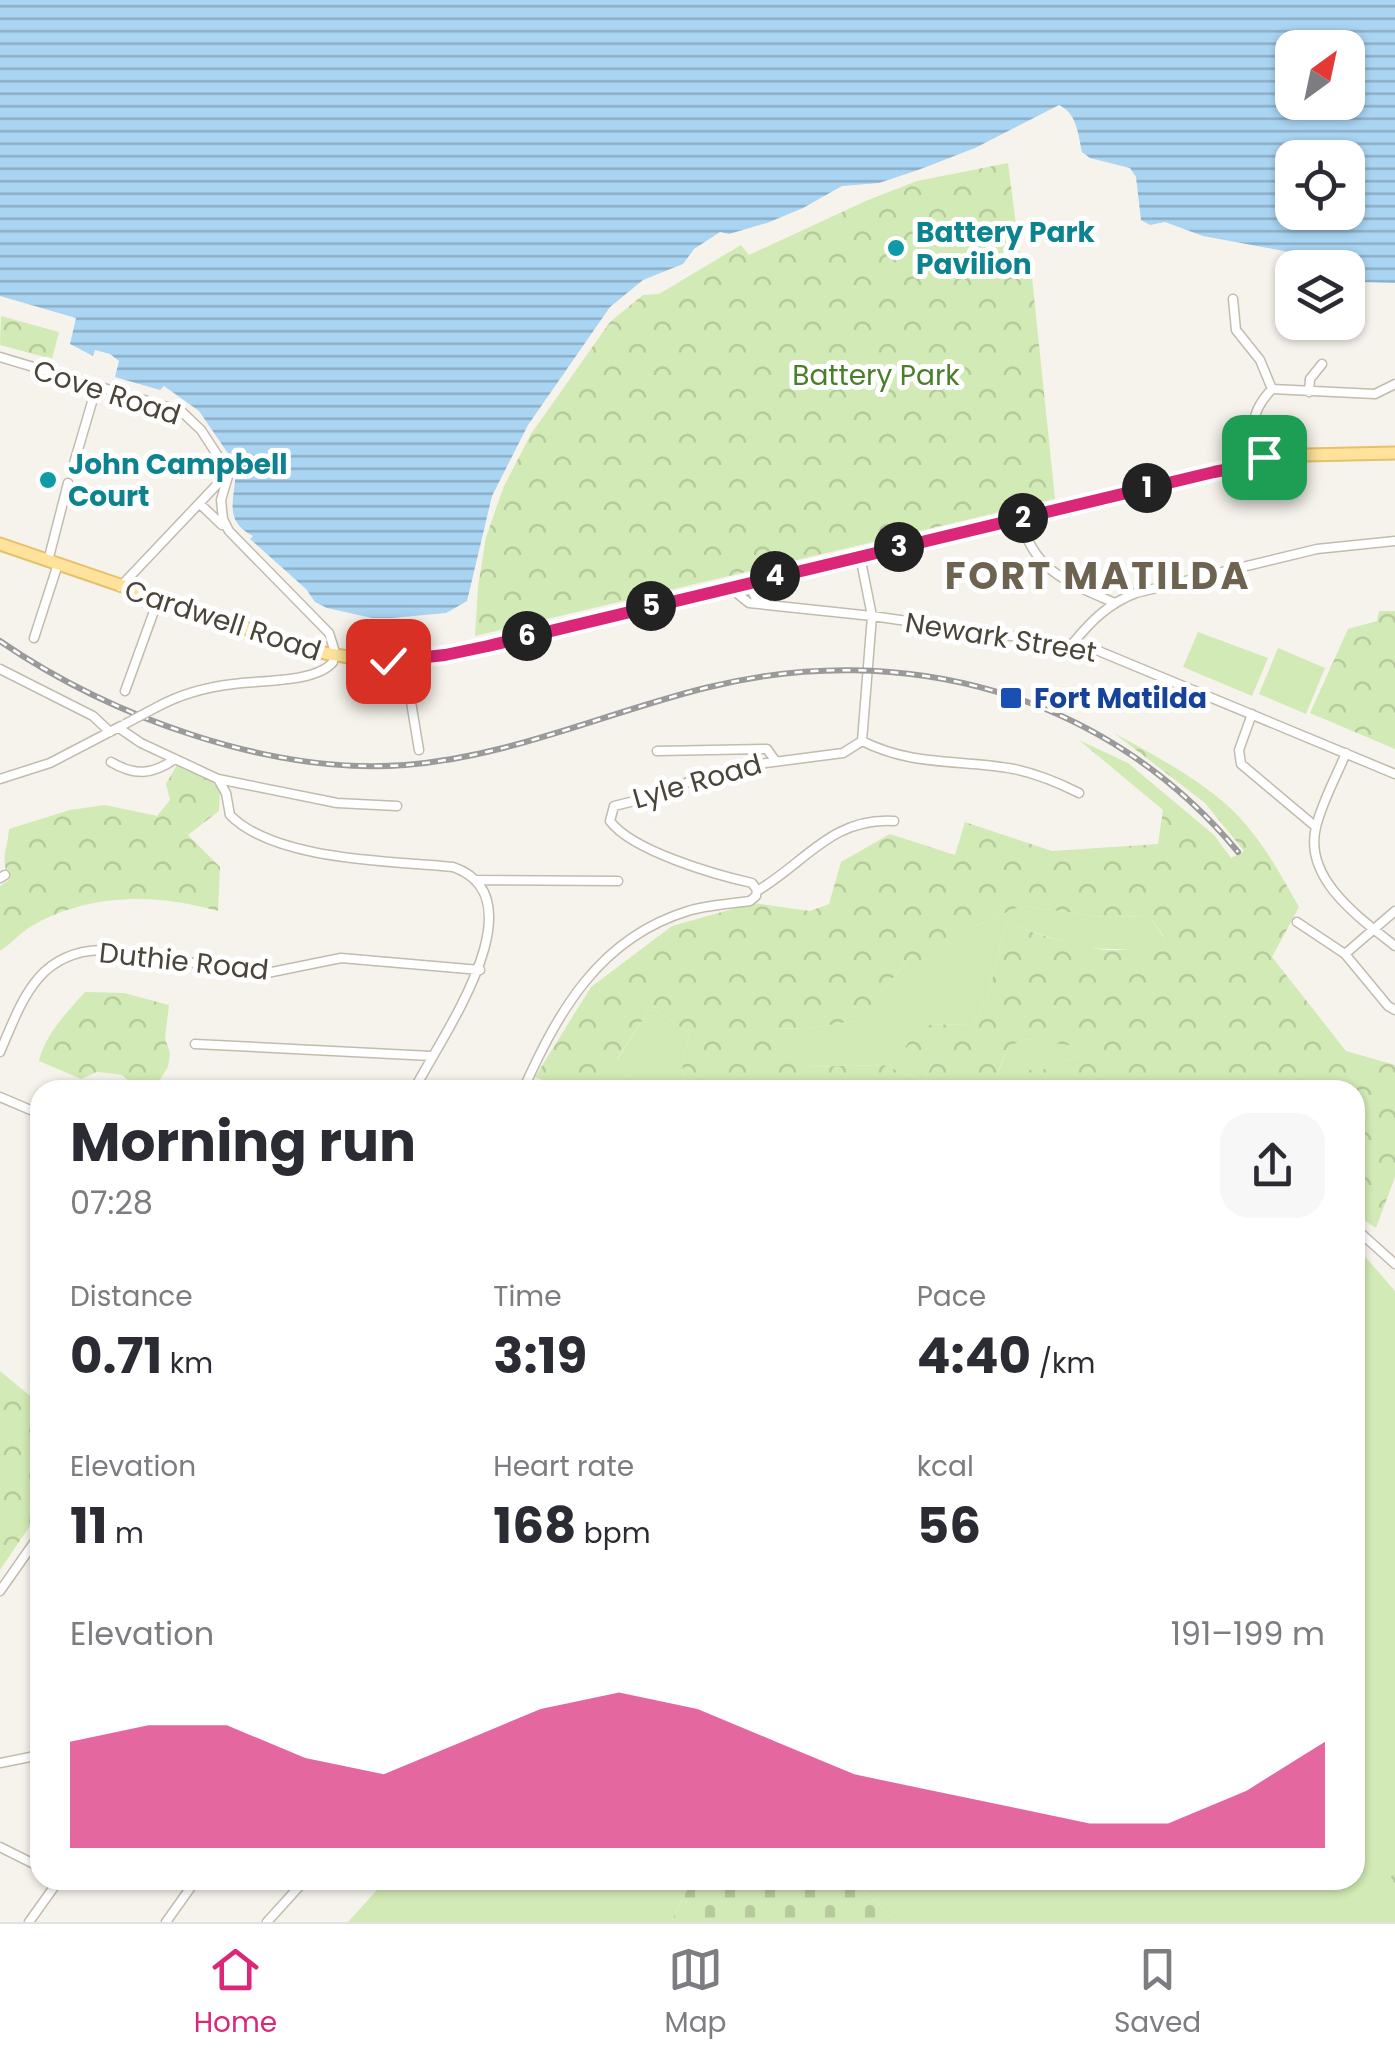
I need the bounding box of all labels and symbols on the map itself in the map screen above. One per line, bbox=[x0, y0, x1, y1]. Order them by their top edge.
north arrow bbox=[1275, 30, 1365, 120]
place label: Battery Park Pavilion bbox=[916, 213, 1096, 284]
marker: Battery Park Pavilion bbox=[885, 237, 907, 259]
street label: Cove Road bbox=[28, 350, 186, 435]
park label: Battery Park bbox=[792, 356, 960, 395]
pin bbox=[1222, 415, 1307, 500]
place label: John Campbell Court bbox=[68, 445, 288, 516]
pin: 1 bbox=[1122, 463, 1172, 513]
marker: John Campbell Court bbox=[37, 469, 59, 491]
pin: 2 bbox=[998, 493, 1048, 543]
pin: 3 bbox=[874, 522, 924, 572]
district label: FORT MATILDA bbox=[945, 549, 1251, 602]
pin: 4 bbox=[750, 551, 800, 601]
street label: Cardwell Road bbox=[120, 570, 326, 671]
pin: 5 bbox=[626, 581, 676, 631]
street label: Newark Street bbox=[902, 603, 1099, 672]
pin: 6 bbox=[502, 611, 552, 661]
pin bbox=[346, 619, 431, 704]
place label: Fort Matilda bbox=[1034, 679, 1207, 718]
marker: Fort Matilda bbox=[998, 685, 1024, 711]
street label: Lyle Road bbox=[628, 744, 766, 818]
street label: Duthie Road bbox=[97, 933, 271, 990]

